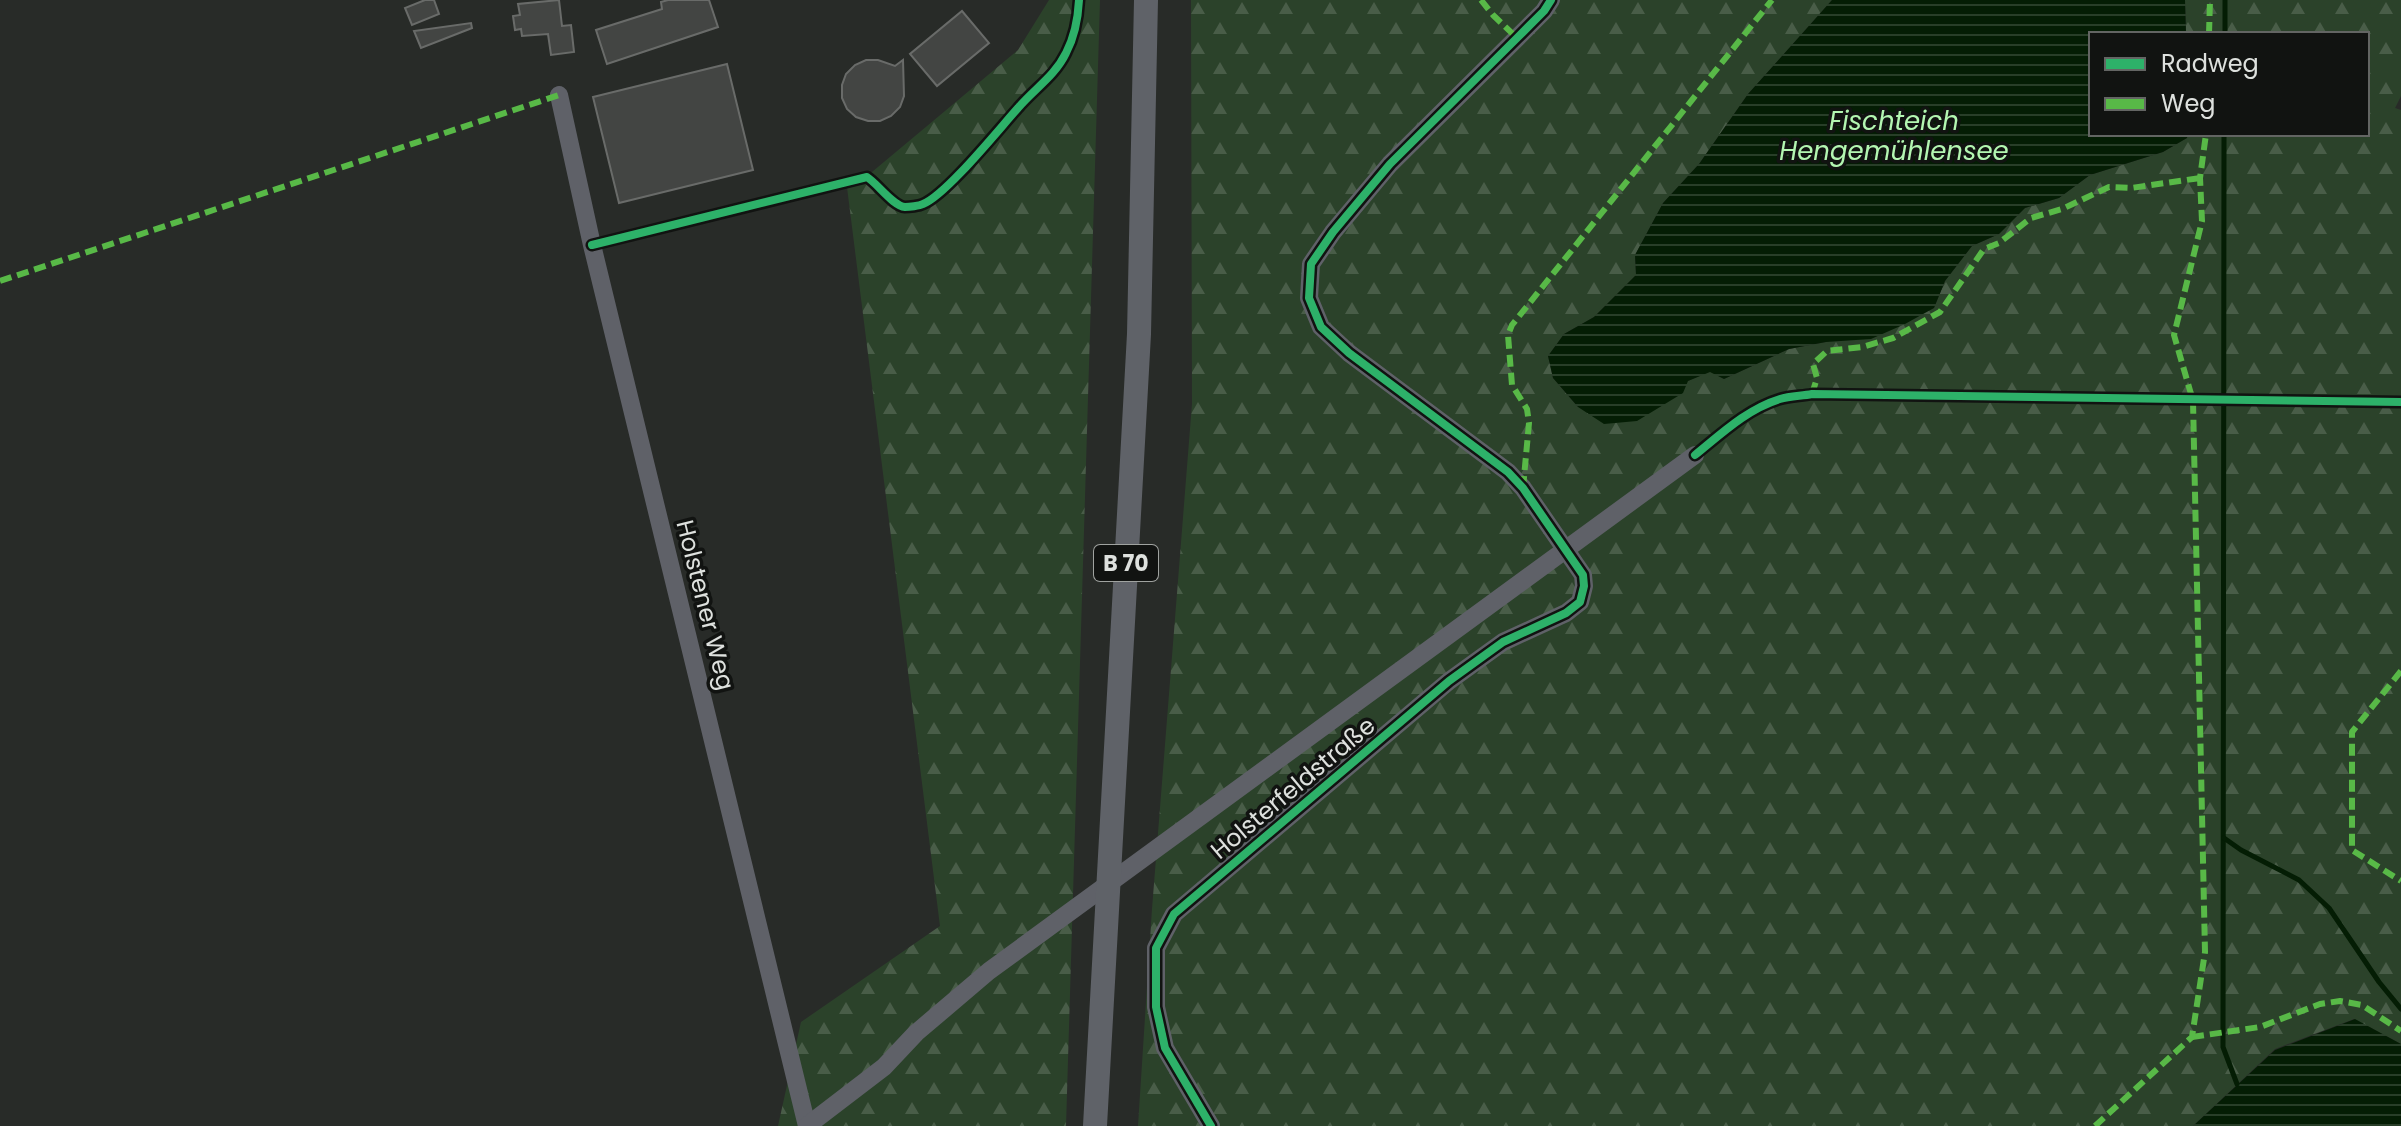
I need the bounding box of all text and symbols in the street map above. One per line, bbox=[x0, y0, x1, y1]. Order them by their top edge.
legend bbox=[2089, 32, 2369, 136]
text: Radweg bbox=[2161, 47, 2259, 80]
text: Weg bbox=[2161, 87, 2216, 120]
water label: Fischteich Hengemühlensee bbox=[1779, 103, 2009, 169]
street label: Holstener Weg bbox=[668, 516, 743, 693]
road number: B 70 bbox=[1094, 545, 1158, 581]
street label: Holsterfeldstraße bbox=[1203, 709, 1382, 866]

